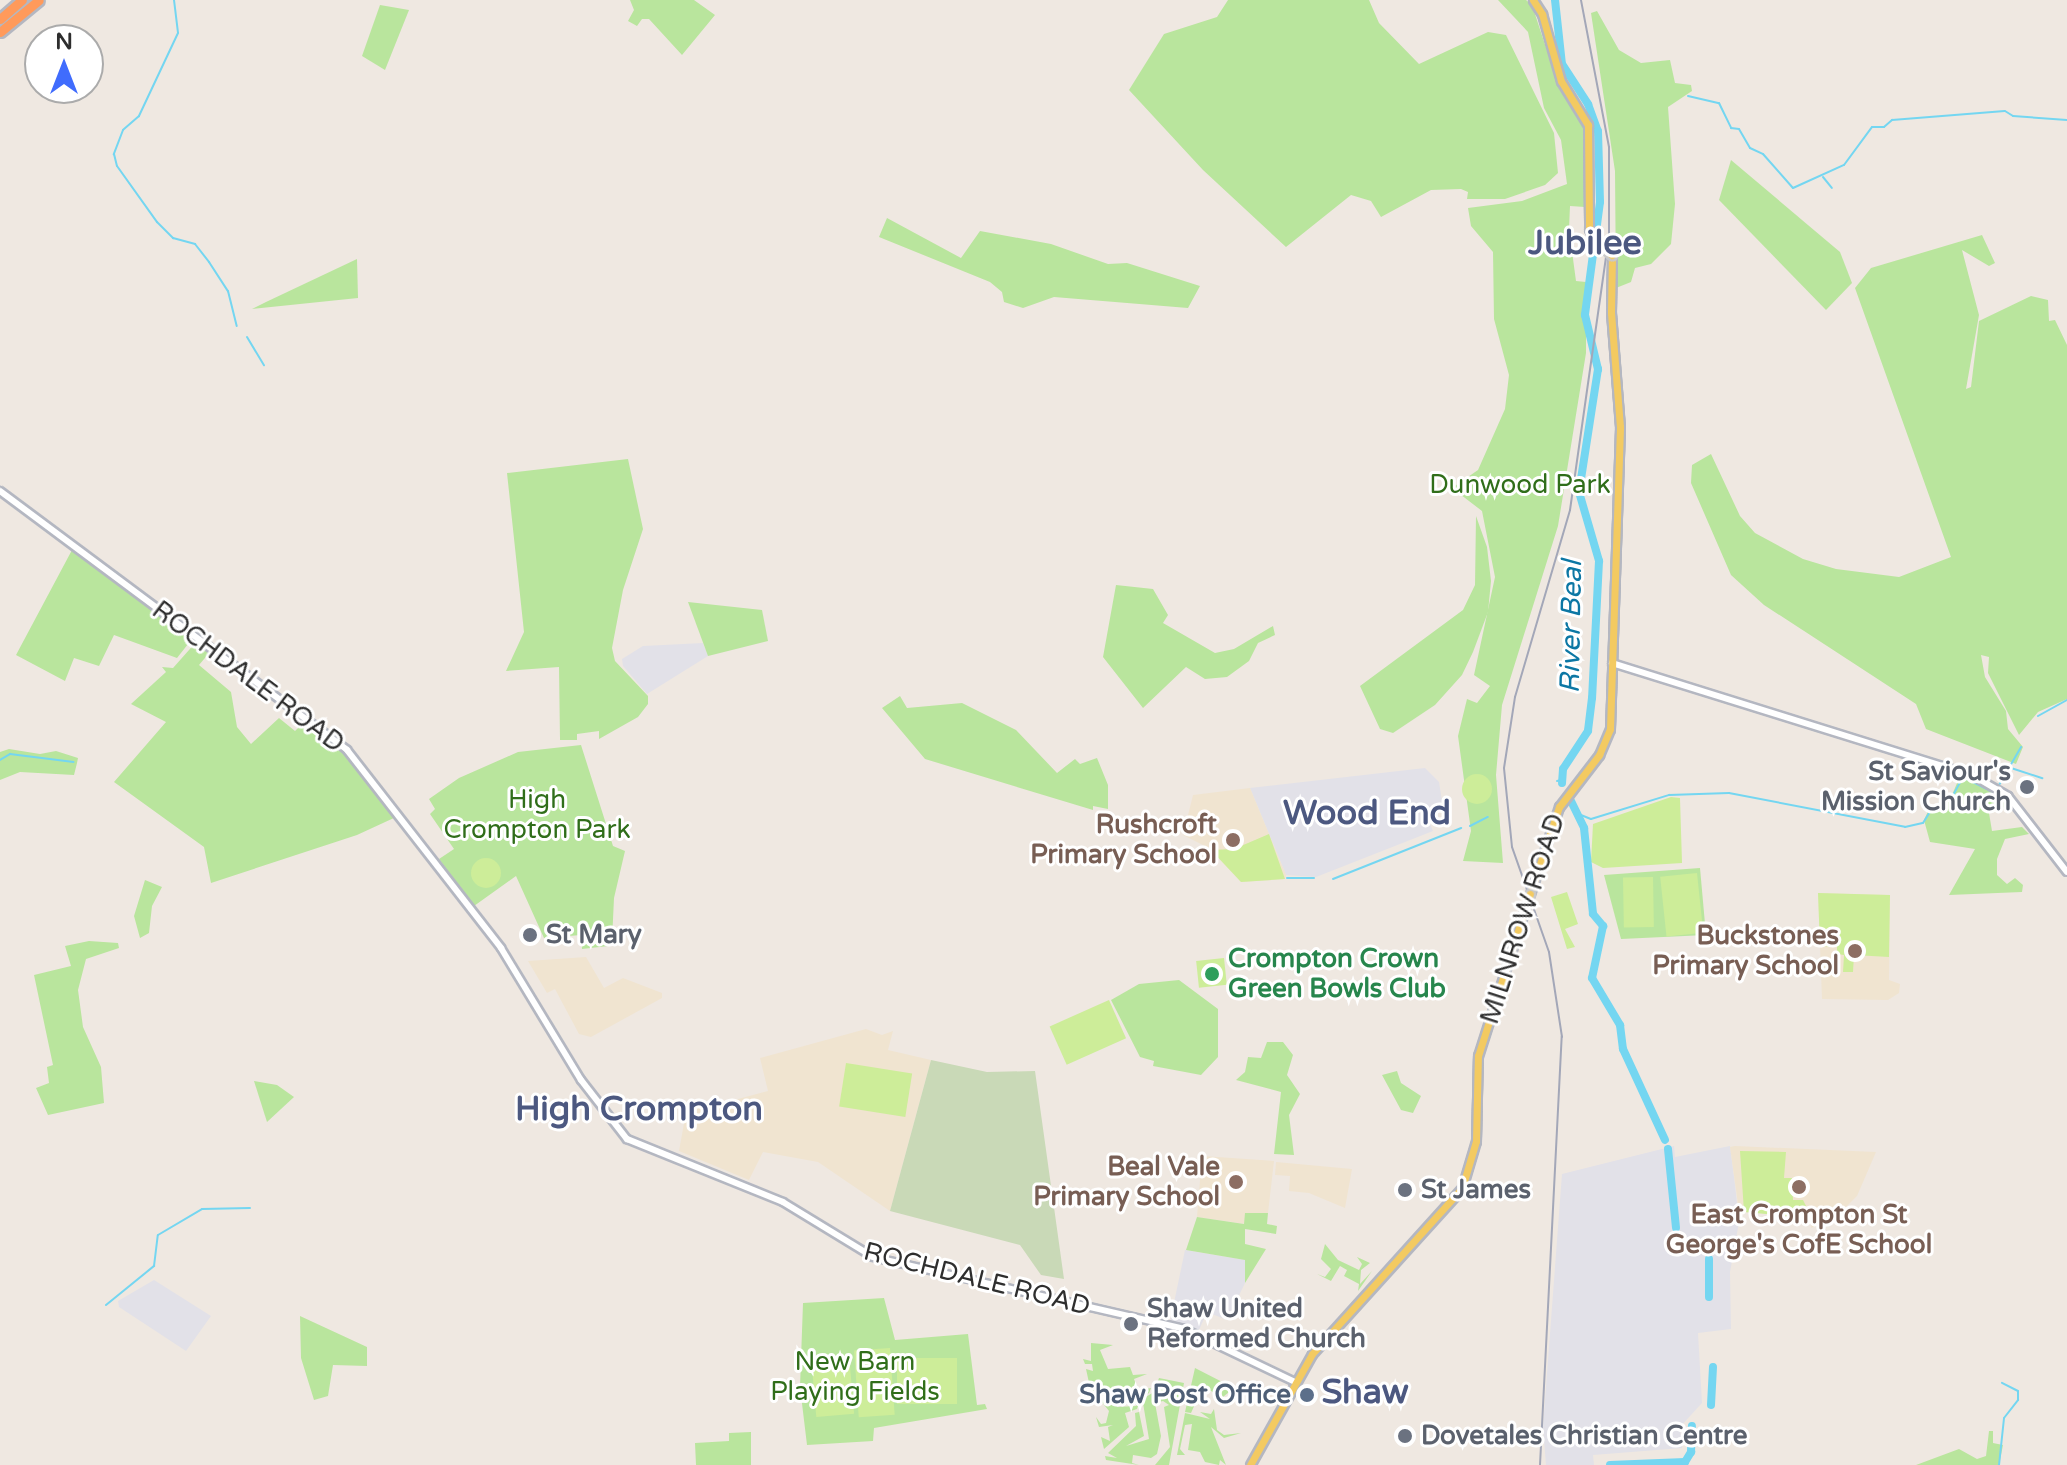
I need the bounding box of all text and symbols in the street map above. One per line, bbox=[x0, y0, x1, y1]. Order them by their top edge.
north arrow bbox=[24, 24, 104, 104]
text: N bbox=[55, 29, 73, 55]
district label: Jubilee bbox=[1528, 224, 1642, 264]
park label: Dunwood Park bbox=[1429, 469, 1611, 501]
water label: River Beal bbox=[1553, 560, 1589, 694]
street label: ROCHDALE ROAD bbox=[146, 595, 350, 759]
place label: St Saviour's Mission Church bbox=[1821, 756, 2011, 818]
marker: St Saviour's Mission Church bbox=[2018, 778, 2036, 796]
park label: High Crompton Park bbox=[443, 784, 631, 846]
district label: Wood End bbox=[1283, 794, 1451, 834]
place label: Rushcroft Primary School bbox=[1030, 809, 1217, 870]
street label: MILNROW ROAD bbox=[1474, 810, 1572, 1028]
marker: Rushcroft Primary School bbox=[1224, 831, 1242, 849]
place label: St Mary bbox=[546, 919, 642, 951]
place label: Buckstones Primary School bbox=[1652, 920, 1839, 982]
marker: St Mary bbox=[521, 926, 539, 944]
marker: Buckstones Primary School bbox=[1846, 942, 1864, 960]
place label: Crompton Crown Green Bowls Club bbox=[1228, 943, 1446, 1004]
marker: Crompton Crown Green Bowls Club bbox=[1203, 965, 1221, 983]
district label: High Crompton bbox=[515, 1090, 763, 1130]
place label: Beal Vale Primary School bbox=[1033, 1151, 1220, 1212]
marker: Beal Vale Primary School bbox=[1227, 1173, 1245, 1191]
place label: St James bbox=[1421, 1174, 1531, 1206]
marker: East Crompton St George's CofE School bbox=[1790, 1178, 1808, 1196]
marker: St James bbox=[1396, 1181, 1414, 1199]
place label: East Crompton St George's CofE School bbox=[1666, 1199, 1932, 1260]
street label: ROCHDALE ROAD bbox=[861, 1236, 1093, 1322]
place label: Shaw United Reformed Church bbox=[1147, 1293, 1366, 1354]
marker: Shaw United Reformed Church bbox=[1122, 1315, 1140, 1333]
park label: New Barn Playing Fields bbox=[770, 1346, 940, 1408]
district label: Shaw bbox=[1321, 1373, 1409, 1413]
place label: Shaw Post Office bbox=[1079, 1379, 1291, 1411]
marker: Shaw Post Office bbox=[1298, 1386, 1316, 1404]
place label: Dovetales Christian Centre bbox=[1421, 1420, 1747, 1452]
marker: Dovetales Christian Centre bbox=[1396, 1427, 1414, 1445]

